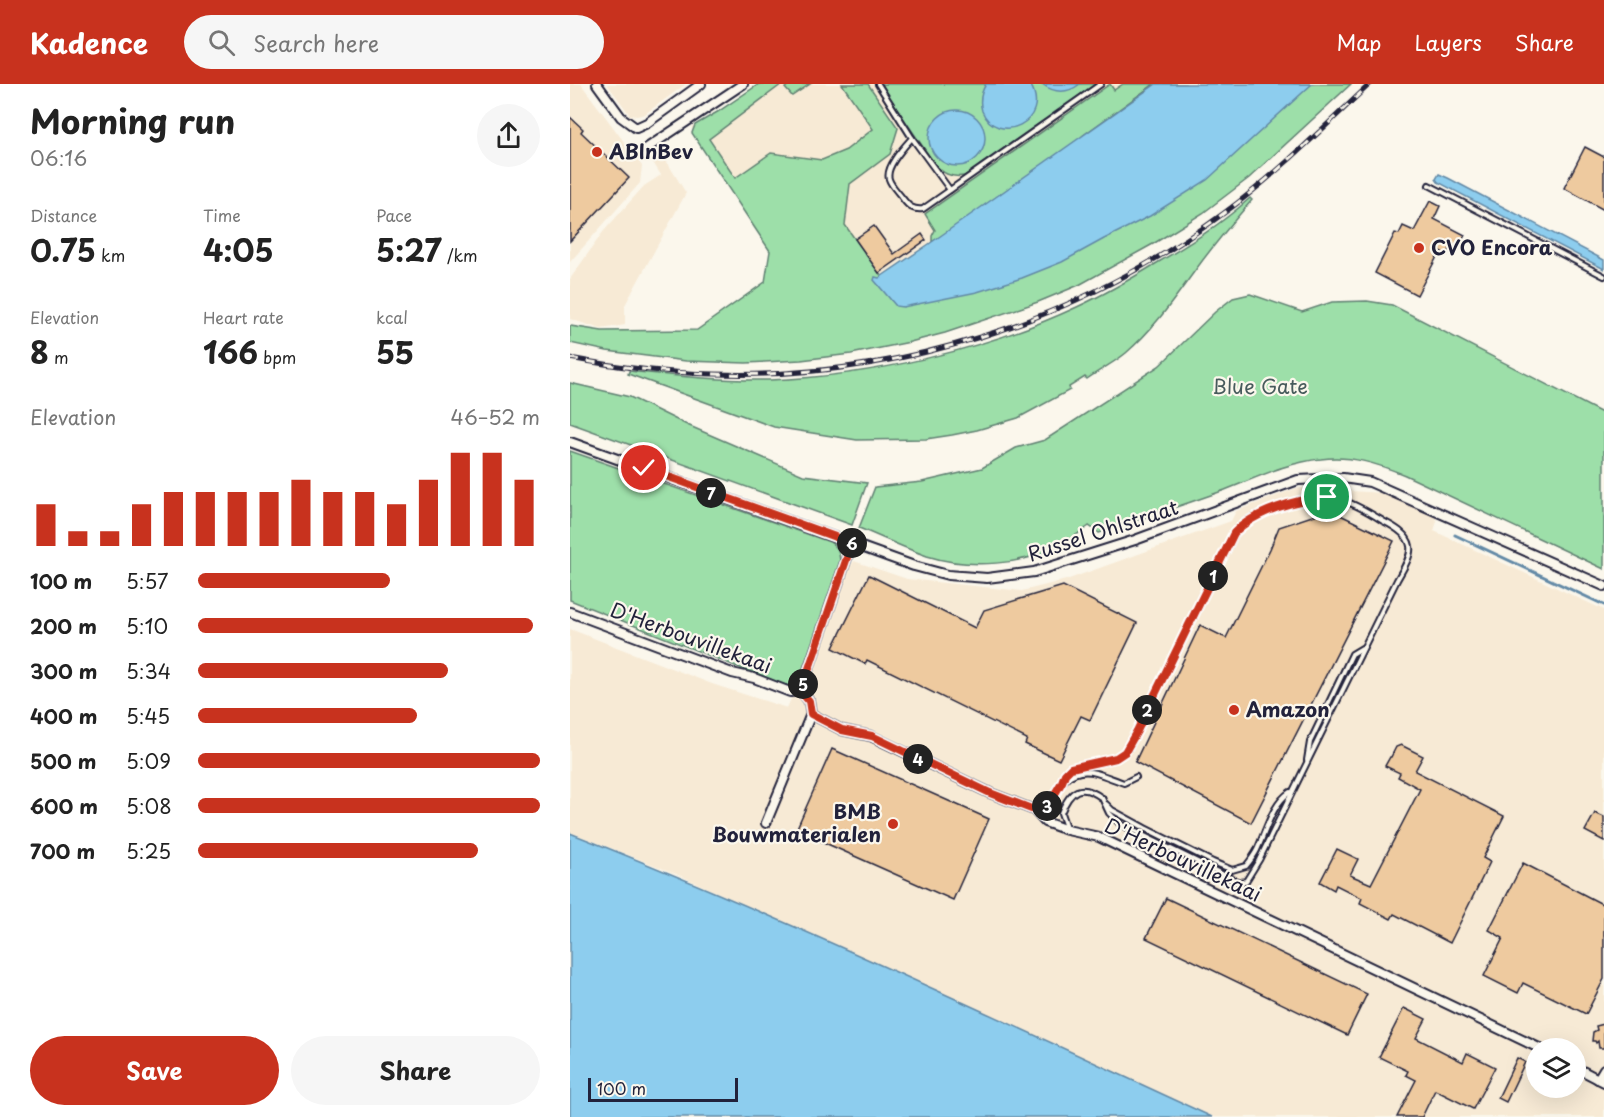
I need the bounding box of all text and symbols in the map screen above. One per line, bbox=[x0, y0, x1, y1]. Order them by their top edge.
search box bbox=[184, 15, 604, 69]
text: Kadence bbox=[30, 21, 148, 64]
icon: search bbox=[205, 26, 238, 59]
text: Search here bbox=[253, 26, 379, 59]
text: Map bbox=[1337, 26, 1381, 58]
text: Layers bbox=[1414, 26, 1482, 58]
text: Share bbox=[1515, 26, 1574, 58]
text: Morning run bbox=[30, 95, 235, 145]
button: share bbox=[477, 104, 540, 167]
place label: ABInBev bbox=[608, 136, 694, 166]
text: 06:16 bbox=[30, 143, 87, 173]
marker: ABInBev bbox=[590, 145, 604, 159]
text: Distance bbox=[30, 203, 97, 227]
text: Time bbox=[203, 203, 241, 227]
text: Pace bbox=[376, 203, 412, 227]
text: 0.75 bbox=[30, 227, 96, 272]
text: 4:05 bbox=[203, 227, 274, 272]
text: 5:27 bbox=[376, 227, 442, 272]
place label: CVO Encora bbox=[1431, 232, 1553, 262]
marker: CVO Encora bbox=[1412, 241, 1426, 255]
text: km bbox=[96, 243, 125, 267]
text: /km bbox=[442, 243, 478, 267]
text: Elevation bbox=[30, 305, 99, 329]
text: Heart rate bbox=[203, 305, 284, 329]
text: kcal bbox=[376, 305, 408, 329]
text: 8 bbox=[30, 329, 49, 374]
text: 166 bbox=[203, 329, 258, 374]
text: 55 bbox=[376, 329, 414, 374]
text: m bbox=[49, 345, 69, 369]
text: bpm bbox=[258, 345, 296, 369]
park label: Blue Gate bbox=[1212, 371, 1308, 401]
text: Elevation bbox=[30, 402, 116, 432]
text: 46–52 m bbox=[451, 402, 540, 432]
pin bbox=[618, 442, 669, 493]
icon: check bbox=[627, 451, 660, 484]
pin bbox=[1301, 471, 1352, 522]
pin: 7 bbox=[696, 478, 726, 508]
icon: arrive bbox=[1310, 480, 1343, 513]
text: 7 bbox=[706, 481, 716, 505]
street label: Russel Ohlstraat bbox=[1023, 492, 1182, 569]
pin: 6 bbox=[837, 528, 867, 558]
text: 6 bbox=[846, 531, 858, 555]
pin: 1 bbox=[1198, 561, 1228, 591]
text: 1 bbox=[1209, 564, 1217, 588]
text: 100 m bbox=[30, 566, 92, 596]
text: 5:57 bbox=[126, 566, 169, 596]
street label: D'Herbouvillekaai bbox=[606, 594, 776, 680]
text: 200 m bbox=[30, 611, 97, 641]
text: 5:10 bbox=[126, 611, 168, 641]
text: 300 m bbox=[30, 656, 98, 686]
text: 5:34 bbox=[126, 656, 171, 686]
pin: 5 bbox=[788, 669, 818, 699]
text: 5 bbox=[798, 672, 808, 696]
place label: Amazon bbox=[1246, 694, 1330, 724]
pin: 2 bbox=[1132, 695, 1162, 725]
text: 2 bbox=[1141, 698, 1153, 722]
text: 400 m bbox=[30, 701, 98, 731]
text: 5:45 bbox=[126, 701, 170, 731]
marker: Amazon bbox=[1227, 703, 1241, 717]
pin: 4 bbox=[903, 744, 933, 774]
text: 500 m bbox=[30, 746, 97, 776]
text: 5:09 bbox=[126, 746, 171, 776]
text: 4 bbox=[913, 747, 923, 771]
text: 600 m bbox=[30, 791, 98, 821]
text: 5:08 bbox=[126, 791, 172, 821]
pin: 3 bbox=[1032, 791, 1062, 821]
text: 3 bbox=[1042, 794, 1052, 818]
place label: BMB Bouwmaterialen bbox=[712, 796, 881, 849]
street label: D'Herbouvillekaai bbox=[1100, 810, 1267, 909]
marker: BMB Bouwmaterialen bbox=[886, 817, 900, 831]
text: 700 m bbox=[30, 836, 95, 866]
text: 5:25 bbox=[126, 836, 171, 866]
button: Save bbox=[30, 1036, 279, 1105]
button: Share bbox=[291, 1036, 540, 1105]
map controls bbox=[1526, 1038, 1586, 1098]
button: layers bbox=[1526, 1038, 1586, 1098]
scale bar bbox=[588, 1075, 738, 1102]
text: 100 m bbox=[597, 1076, 646, 1100]

